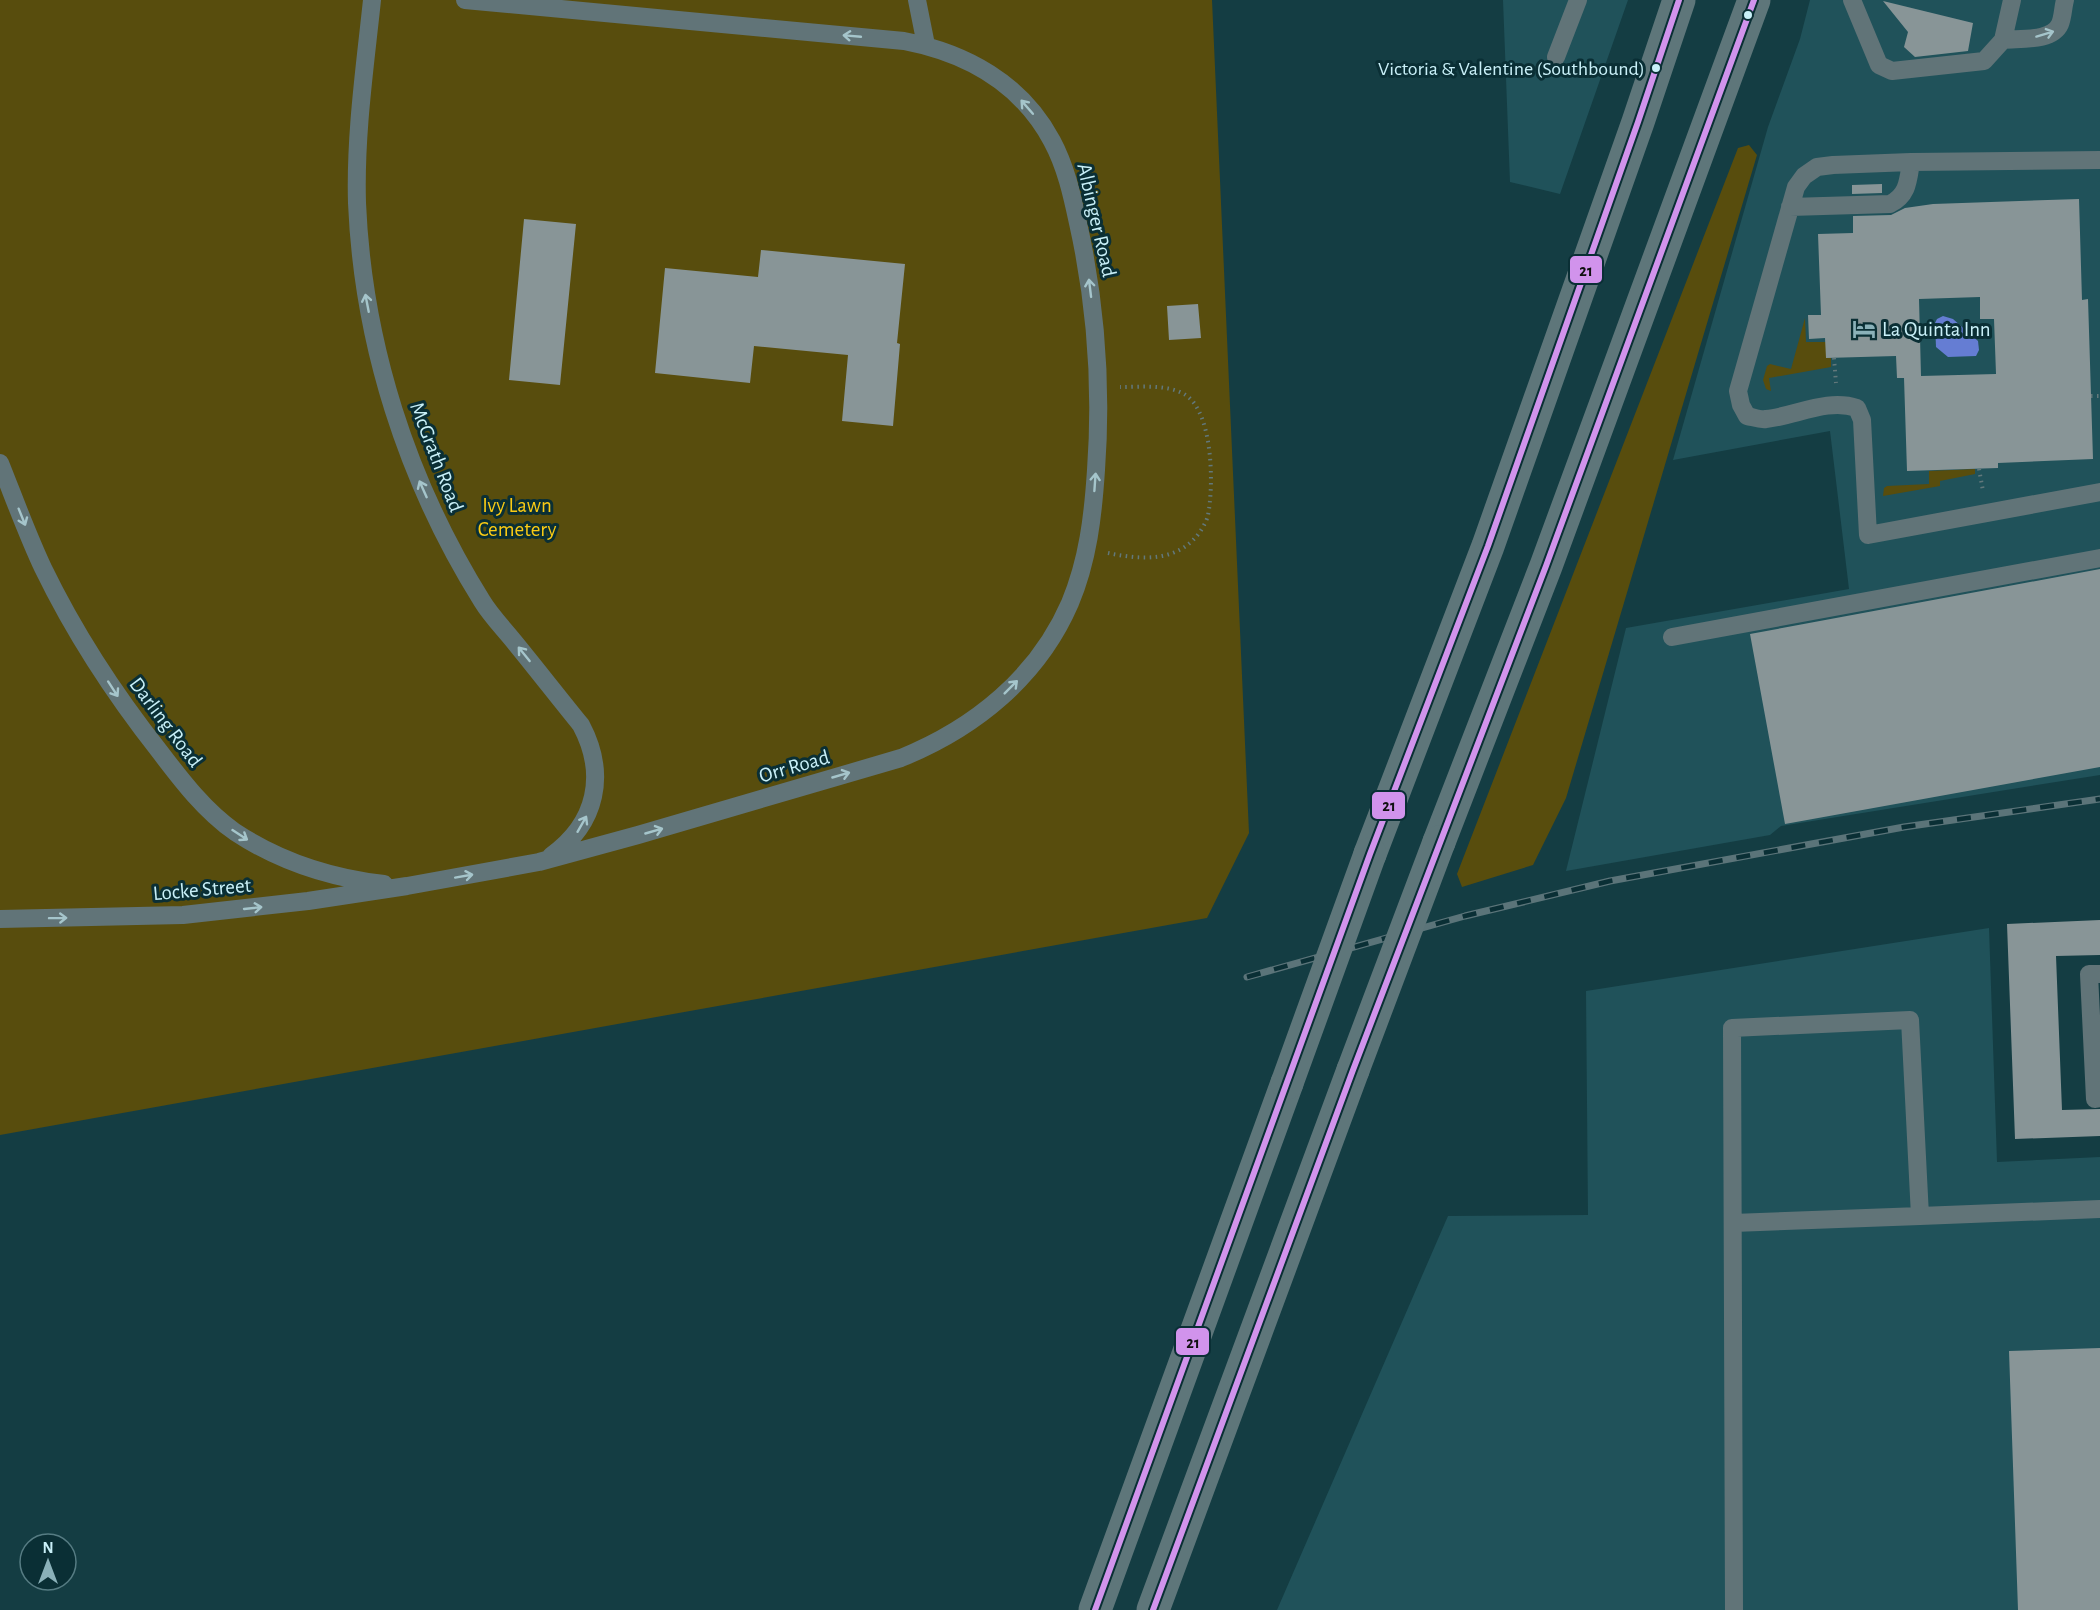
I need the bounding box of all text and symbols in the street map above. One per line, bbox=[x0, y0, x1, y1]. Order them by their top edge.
unlabelled marker bbox=[1742, 9, 1754, 21]
one-way arrow bbox=[2035, 28, 2054, 39]
one-way arrow bbox=[842, 30, 862, 41]
place label: Victoria & Valentine (Southbound) bbox=[1378, 59, 1645, 79]
marker: Victoria & Valentine (Southbound) bbox=[1650, 62, 1662, 74]
one-way arrow bbox=[1020, 100, 1034, 115]
street label: Albinger Road bbox=[1073, 161, 1120, 279]
line badge: 21 bbox=[1569, 255, 1603, 284]
text: 21 bbox=[1579, 263, 1593, 279]
one-way arrow bbox=[1084, 279, 1095, 298]
one-way arrow bbox=[361, 293, 372, 313]
hotel icon: La Quinta Inn bbox=[1851, 316, 1877, 342]
place label: La Quinta Inn bbox=[1882, 319, 1991, 340]
street label: McGrath Road bbox=[406, 399, 467, 515]
one-way arrow bbox=[1090, 473, 1101, 493]
one-way arrow bbox=[417, 480, 428, 499]
park label: Ivy Lawn Cemetery bbox=[478, 495, 556, 540]
one-way arrow bbox=[17, 507, 28, 526]
one-way arrow bbox=[518, 647, 531, 663]
street label: Darling Road bbox=[125, 673, 206, 771]
one-way arrow bbox=[107, 680, 119, 697]
one-way arrow bbox=[1004, 680, 1019, 695]
street label: Orr Road bbox=[757, 746, 832, 787]
one-way arrow bbox=[831, 769, 850, 781]
line badge: 21 bbox=[1371, 791, 1406, 820]
text: 21 bbox=[1382, 798, 1396, 814]
one-way arrow bbox=[576, 816, 588, 833]
one-way arrow bbox=[644, 825, 663, 836]
one-way arrow bbox=[232, 829, 248, 841]
one-way arrow bbox=[454, 870, 474, 881]
street label: Locke Street bbox=[152, 875, 252, 904]
one-way arrow bbox=[243, 902, 262, 913]
one-way arrow bbox=[48, 912, 68, 924]
line badge: 21 bbox=[1175, 1327, 1210, 1356]
text: 21 bbox=[1186, 1335, 1200, 1351]
north arrow bbox=[18, 1532, 78, 1592]
text: N bbox=[42, 1540, 54, 1556]

